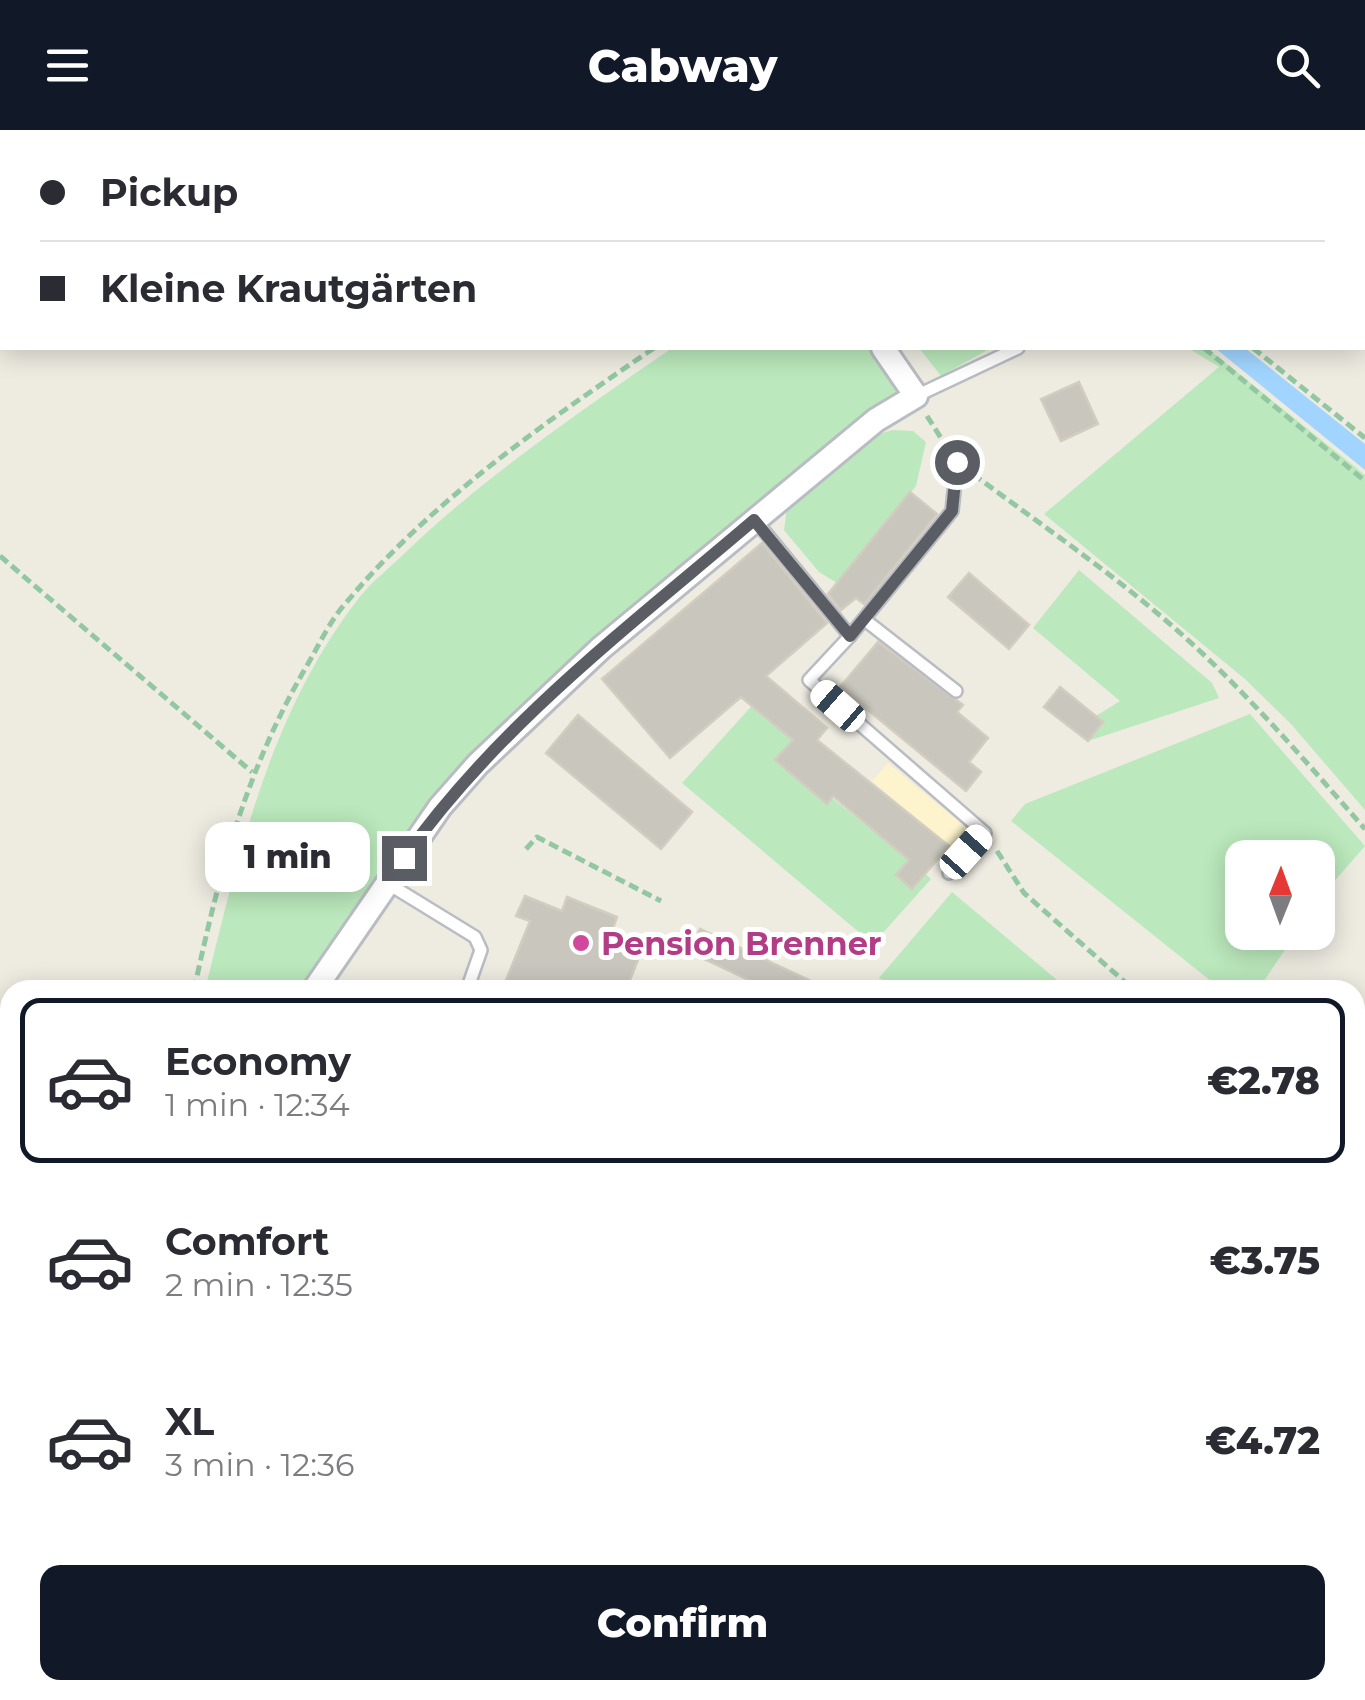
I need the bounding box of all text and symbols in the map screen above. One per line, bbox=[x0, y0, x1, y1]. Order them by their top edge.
icon: menu bbox=[40, 38, 95, 93]
text: Cabway bbox=[588, 38, 777, 93]
icon: search bbox=[1270, 38, 1325, 93]
text: Pickup bbox=[100, 169, 238, 216]
text: Kleine Krautgärten bbox=[100, 265, 477, 312]
route start bbox=[935, 440, 980, 485]
car bbox=[806, 675, 870, 737]
car bbox=[935, 820, 997, 884]
callout: 1 min bbox=[204, 823, 369, 893]
route end bbox=[382, 836, 427, 881]
text: 1 min bbox=[243, 837, 332, 876]
north arrow bbox=[1225, 840, 1335, 950]
map controls bbox=[1225, 840, 1335, 950]
place label: Pension Brenner bbox=[601, 924, 882, 963]
marker: Pension Brenner bbox=[570, 932, 592, 954]
icon: car bbox=[45, 1036, 135, 1126]
text: Economy bbox=[165, 1038, 351, 1085]
text: €2.78 bbox=[1207, 1057, 1320, 1104]
text: 1 min · 12:34 bbox=[165, 1085, 350, 1124]
icon: car bbox=[45, 1216, 135, 1306]
text: Comfort bbox=[165, 1218, 329, 1265]
text: €3.75 bbox=[1209, 1237, 1320, 1284]
text: 2 min · 12:35 bbox=[165, 1265, 353, 1304]
icon: car bbox=[45, 1396, 135, 1486]
text: XL bbox=[165, 1398, 214, 1445]
text: €4.72 bbox=[1205, 1417, 1320, 1464]
text: 3 min · 12:36 bbox=[165, 1445, 355, 1484]
button: Confirm bbox=[40, 1565, 1325, 1680]

